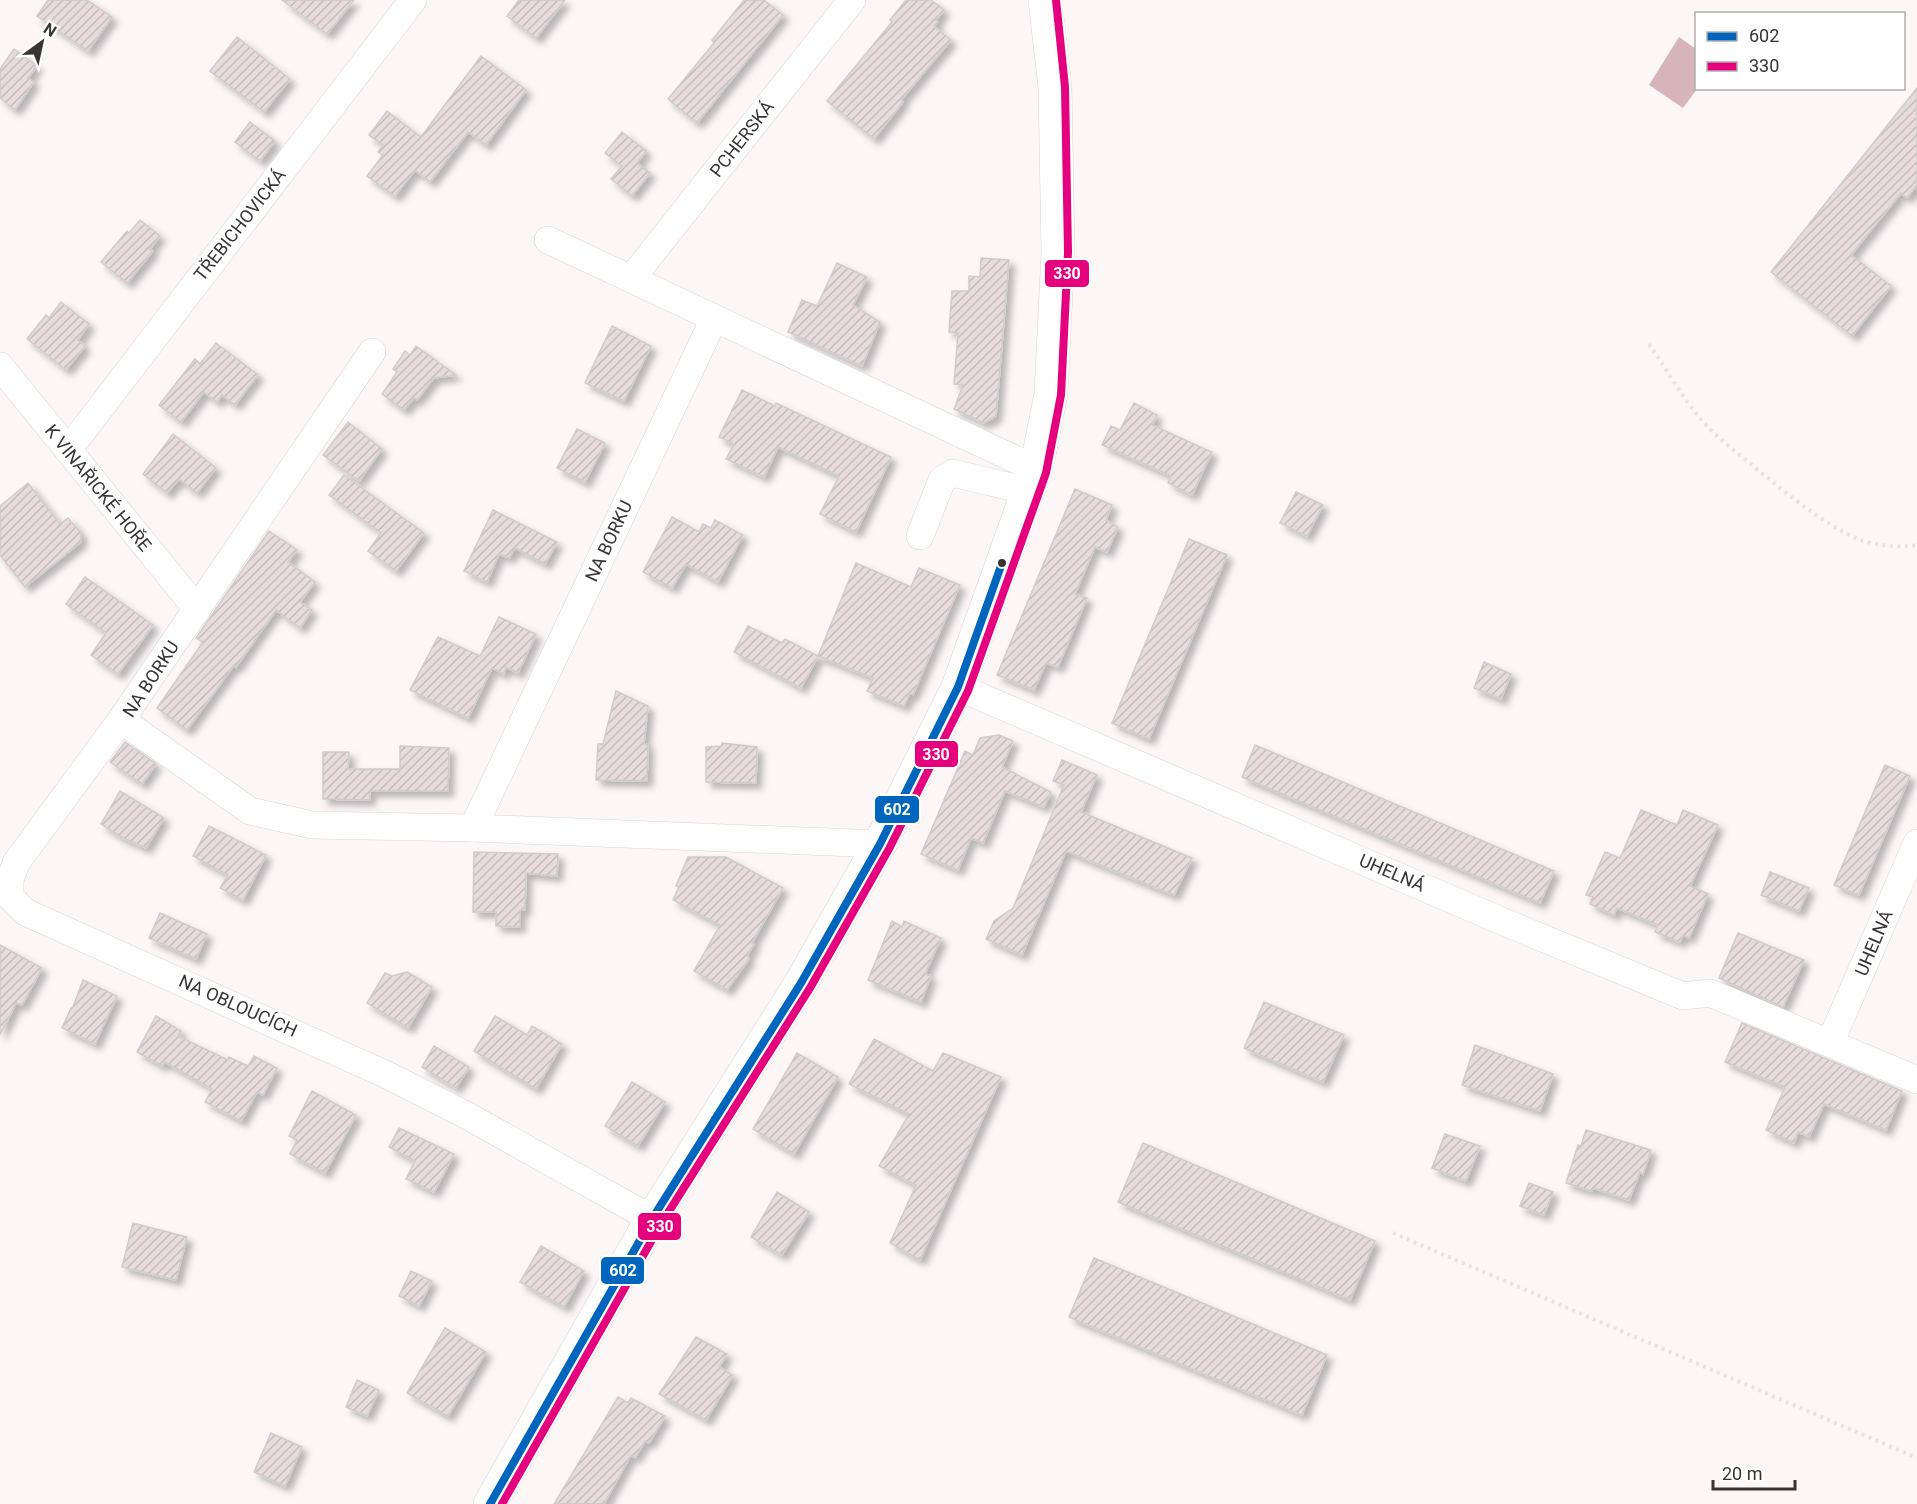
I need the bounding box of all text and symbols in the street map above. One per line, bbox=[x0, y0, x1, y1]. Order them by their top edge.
north arrow bbox=[12, 12, 72, 72]
legend bbox=[1695, 12, 1905, 90]
text: N bbox=[40, 19, 60, 41]
text: 602 bbox=[1749, 25, 1779, 46]
text: 330 bbox=[1749, 55, 1779, 76]
street label: PCHERSKÁ bbox=[705, 96, 778, 181]
street label: TŘEBICHOVICKÁ bbox=[189, 164, 290, 285]
line badge: 330 bbox=[1044, 259, 1090, 288]
text: 330 bbox=[1053, 264, 1081, 283]
street label: K VINAŘICKÉ HOŘE bbox=[41, 420, 156, 555]
street label: NA BORKU bbox=[581, 497, 636, 585]
unlabelled marker bbox=[996, 557, 1008, 569]
street label: NA BORKU bbox=[118, 637, 183, 721]
line badge: 330 bbox=[914, 740, 959, 768]
text: 330 bbox=[922, 745, 950, 764]
line badge: 602 bbox=[874, 795, 920, 824]
text: 602 bbox=[883, 800, 911, 819]
street label: UHELNÁ bbox=[1356, 849, 1428, 896]
street label: UHELNÁ bbox=[1850, 907, 1897, 979]
street label: NA OBLOUCÍCH bbox=[176, 970, 301, 1041]
line badge: 330 bbox=[637, 1212, 682, 1241]
text: 330 bbox=[646, 1217, 674, 1236]
line badge: 602 bbox=[600, 1256, 645, 1285]
text: 602 bbox=[609, 1261, 637, 1280]
scale bar bbox=[1713, 1453, 1796, 1491]
text: 20 m bbox=[1722, 1463, 1762, 1484]

